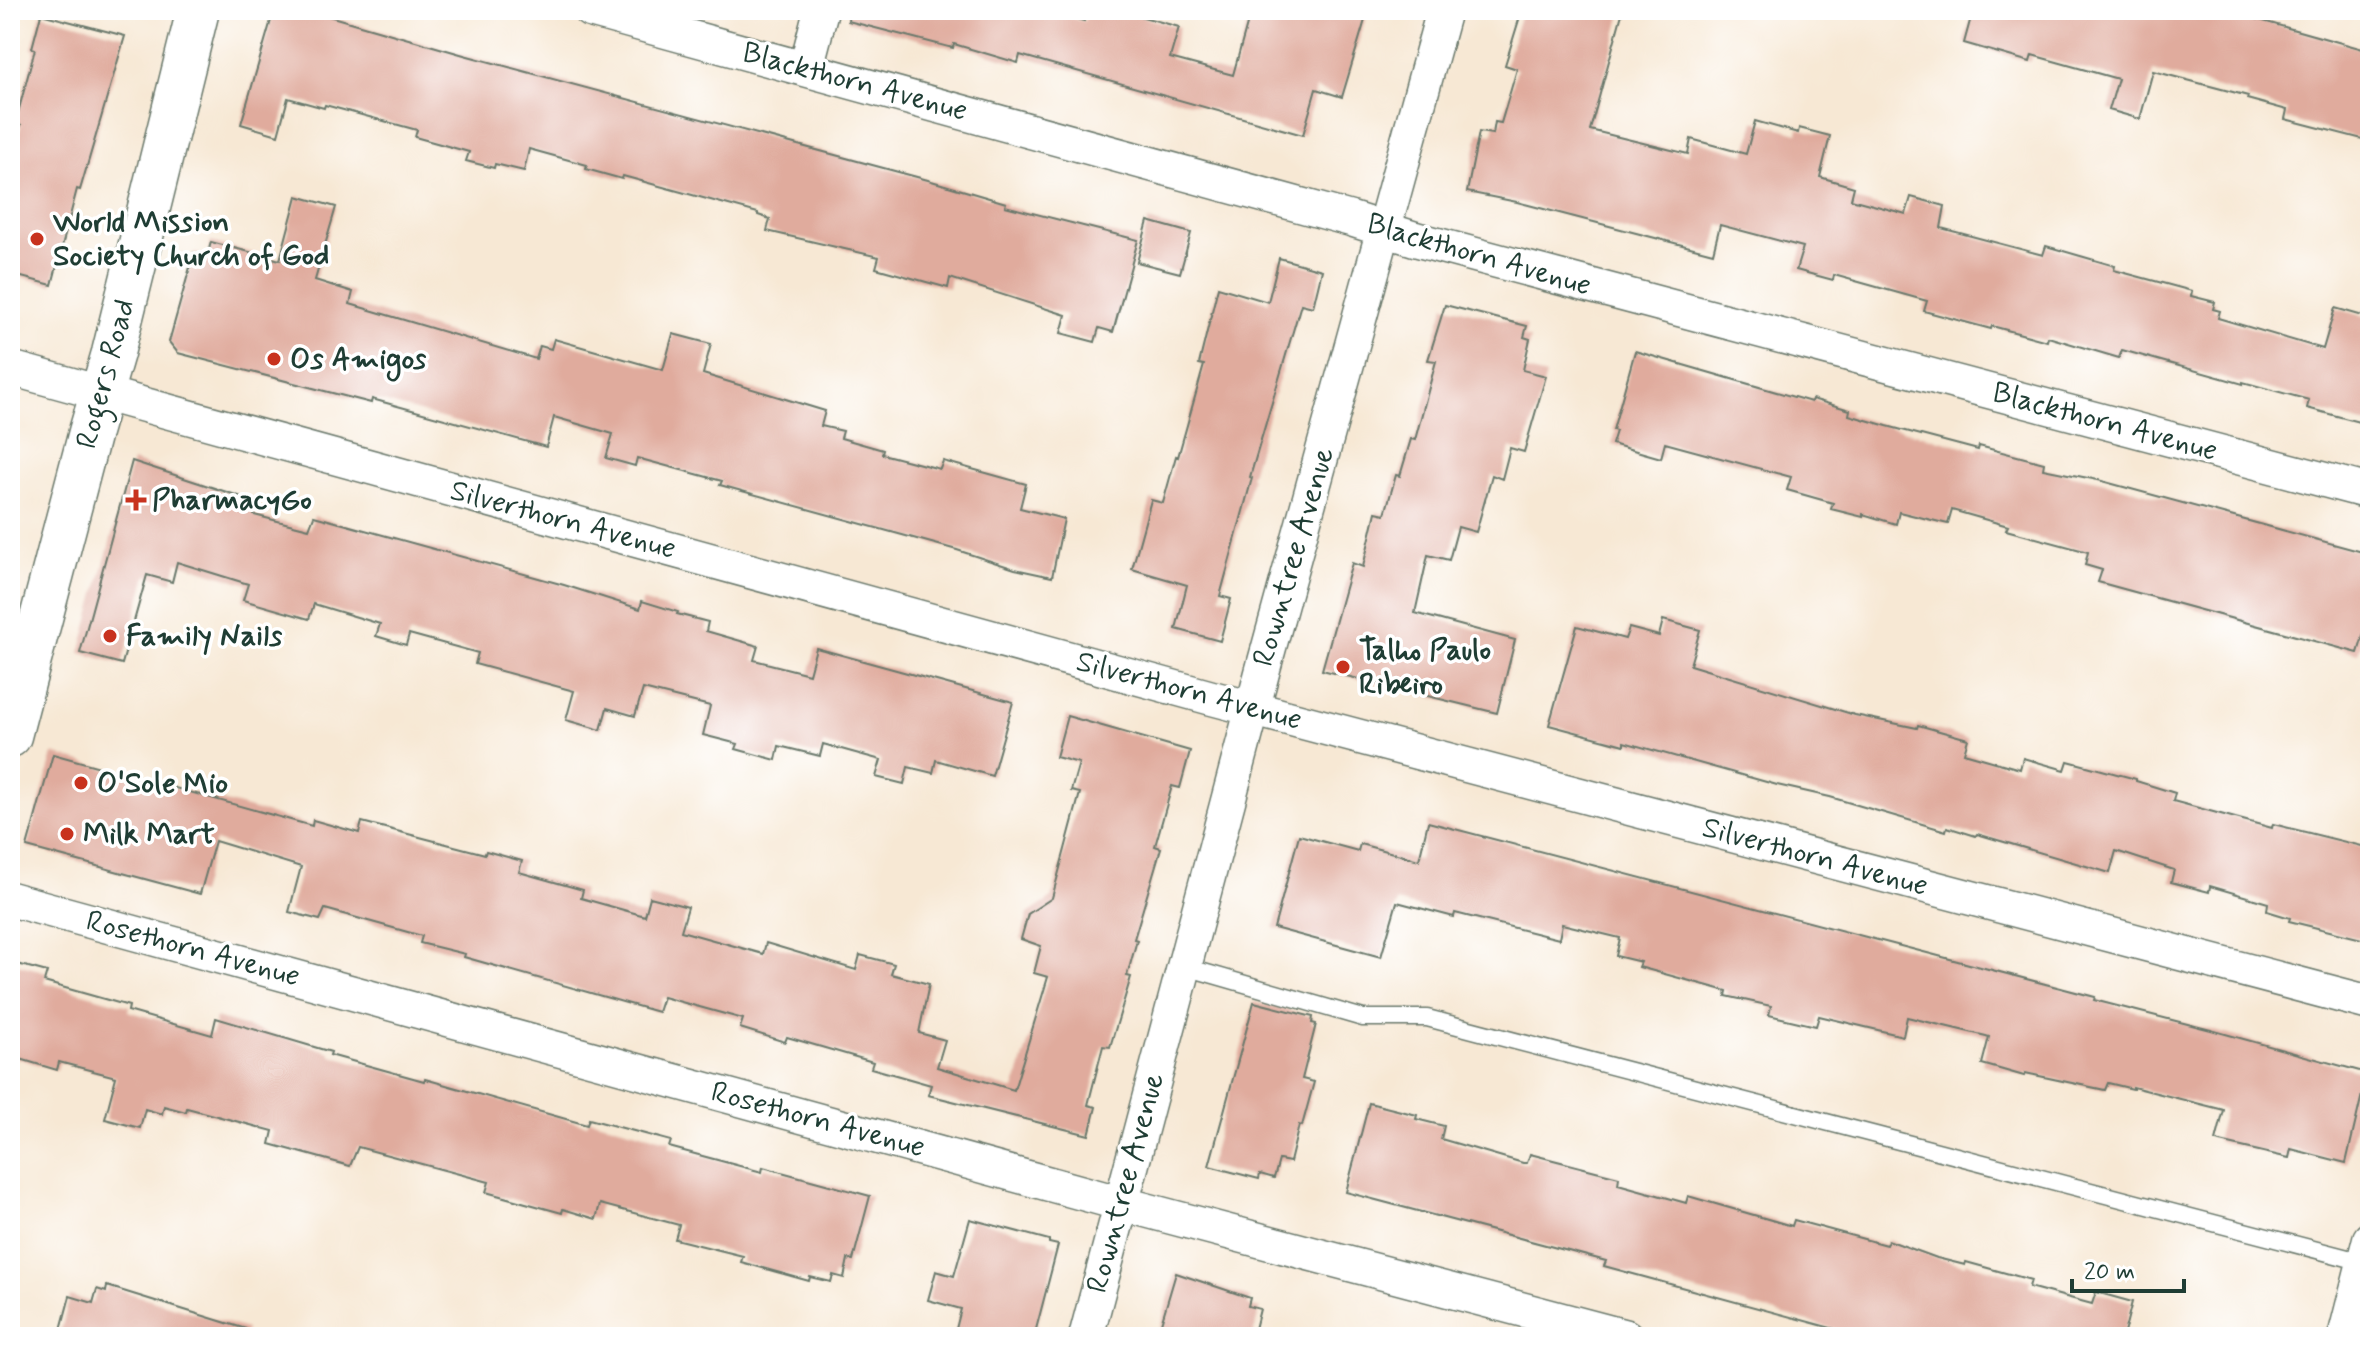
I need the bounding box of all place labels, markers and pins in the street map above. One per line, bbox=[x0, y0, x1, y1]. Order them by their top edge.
place label: World Mission Society Church of God bbox=[52, 203, 329, 276]
marker: World Mission Society Church of God bbox=[28, 230, 46, 248]
place label: Os Amigos bbox=[290, 340, 427, 382]
marker: Os Amigos bbox=[265, 350, 283, 368]
place label: PharmacyGo bbox=[152, 481, 312, 520]
marker: PharmacyGo bbox=[127, 491, 145, 509]
place label: Family Nails bbox=[126, 617, 283, 656]
marker: Family Nails bbox=[101, 627, 119, 645]
place label: Talho Paulo Ribeiro bbox=[1359, 631, 1491, 704]
marker: Talho Paulo Ribeiro bbox=[1334, 658, 1352, 676]
place label: O'Sole Mio bbox=[97, 764, 228, 803]
marker: O'Sole Mio bbox=[72, 774, 90, 792]
place label: Milk Mart bbox=[83, 815, 215, 854]
marker: Milk Mart bbox=[58, 825, 76, 843]

